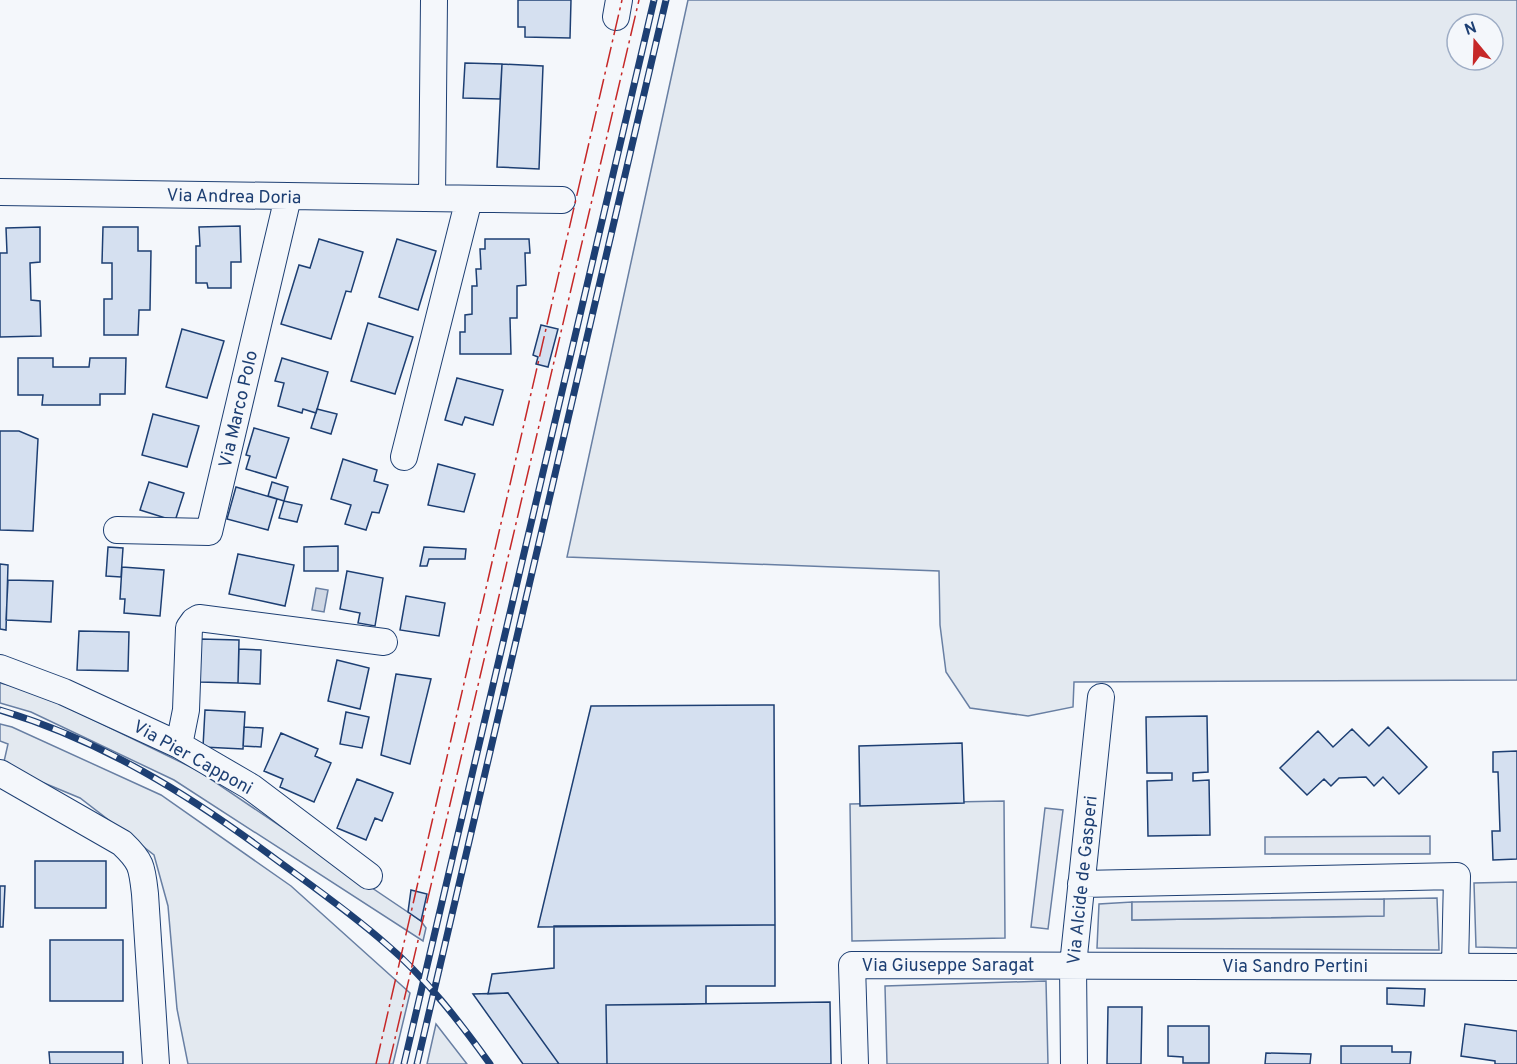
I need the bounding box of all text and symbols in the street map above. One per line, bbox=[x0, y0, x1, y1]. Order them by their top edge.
north arrow bbox=[1445, 12, 1505, 72]
text: N bbox=[1462, 18, 1479, 41]
street label: Via Andrea Doria bbox=[166, 185, 302, 210]
street label: Via Marco Polo bbox=[215, 348, 264, 470]
street label: Via Pier Capponi bbox=[128, 716, 256, 801]
street label: Via Alcide de Gasperi bbox=[1063, 794, 1104, 966]
street label: Via Giuseppe Saragat bbox=[862, 955, 1034, 978]
street label: Via Sandro Pertini bbox=[1222, 956, 1368, 979]

